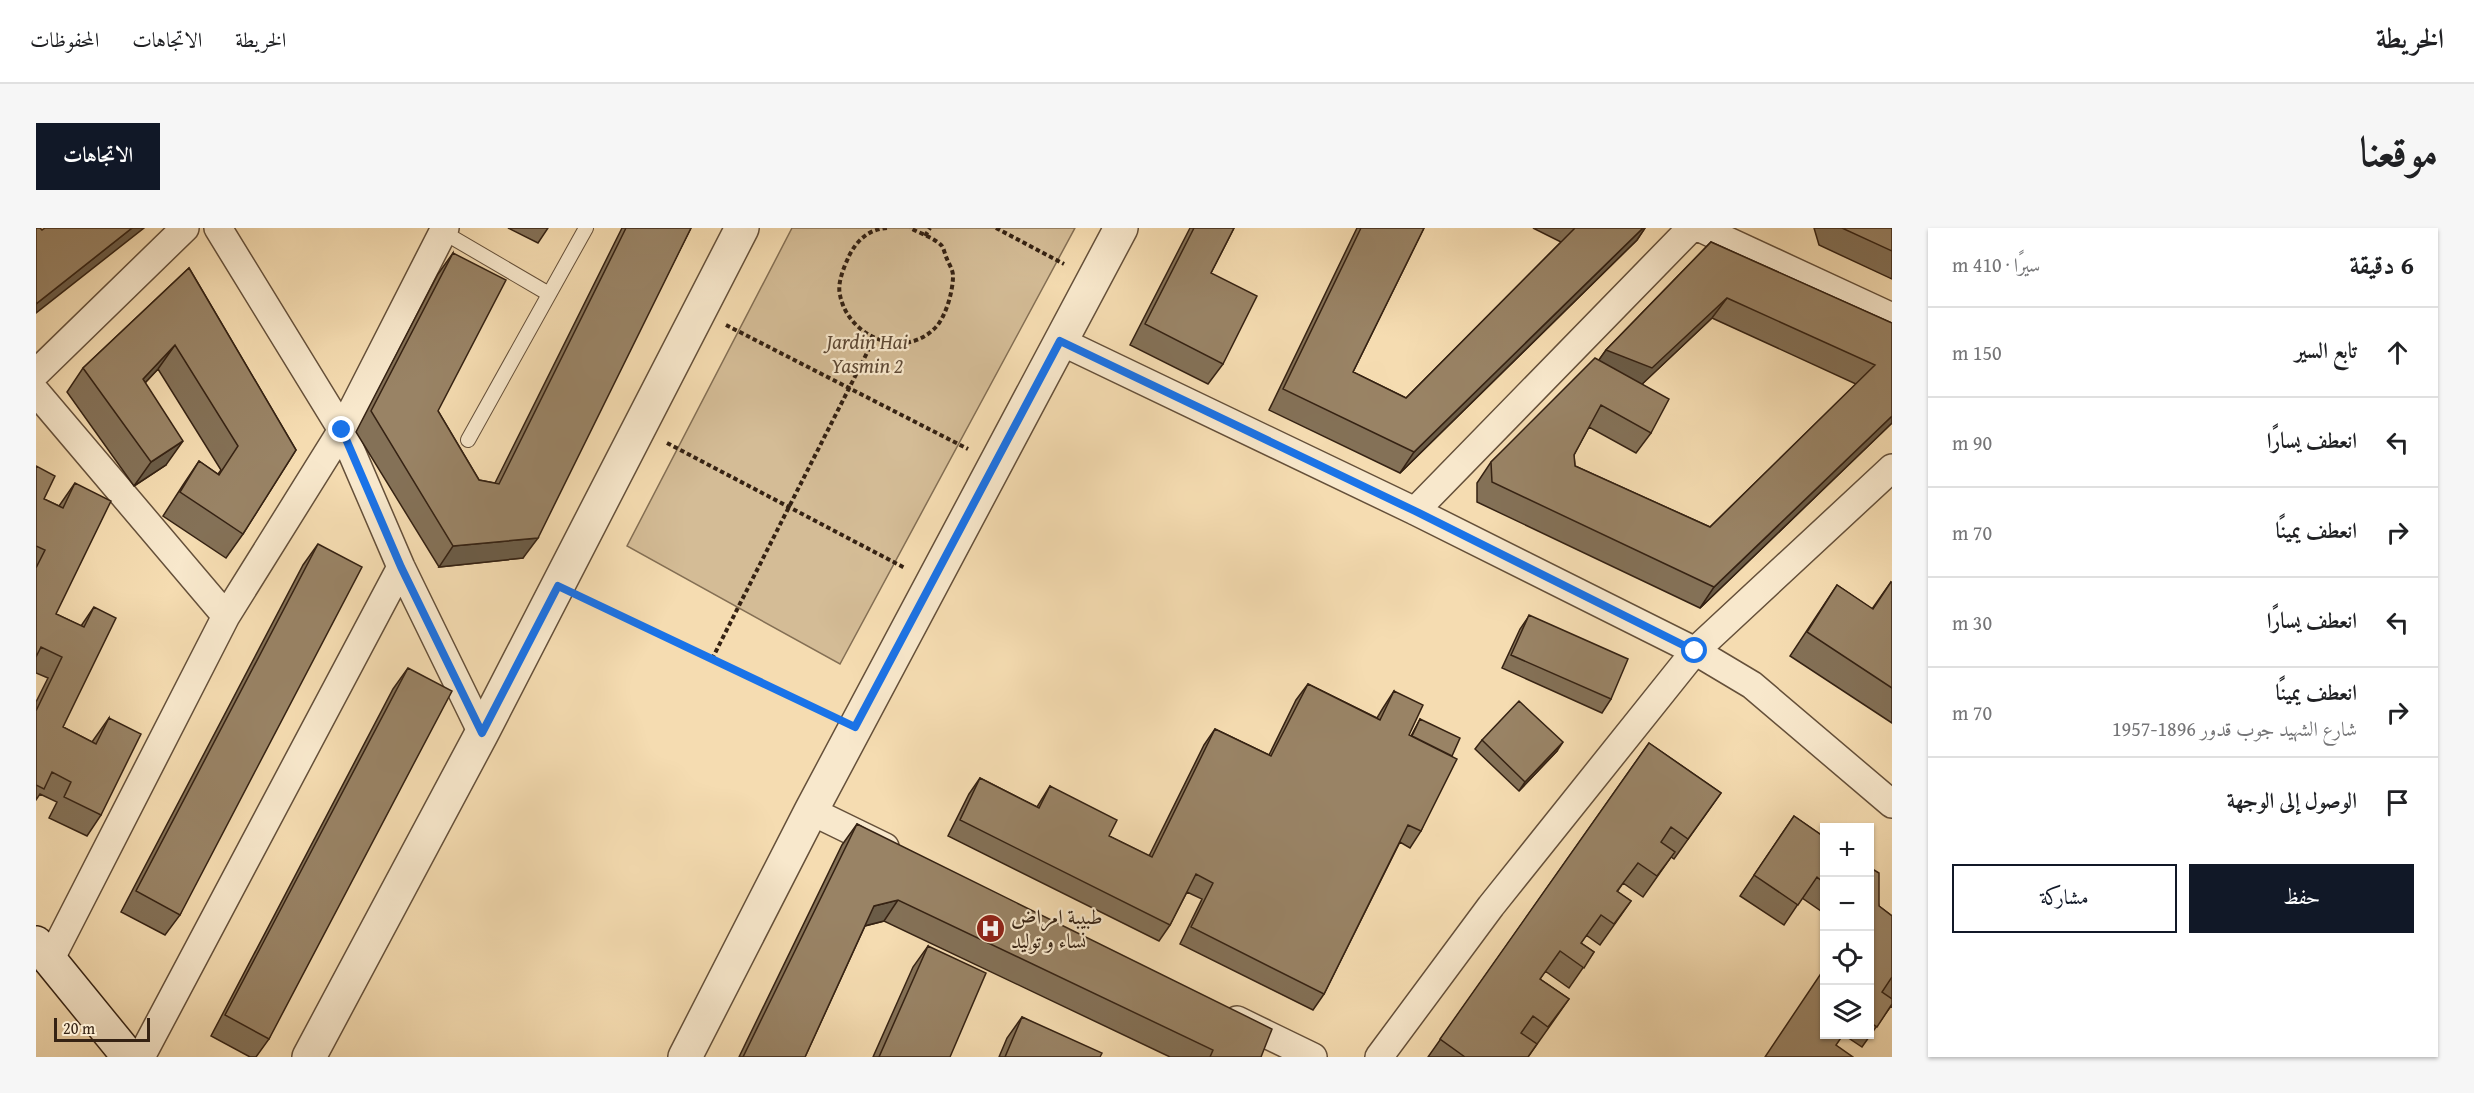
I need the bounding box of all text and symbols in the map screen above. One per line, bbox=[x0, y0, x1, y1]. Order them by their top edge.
text: الخريطة bbox=[2376, 17, 2444, 58]
text: المحفوظات bbox=[30, 24, 99, 55]
text: الاتجاهات bbox=[132, 24, 202, 55]
text: الخريطة bbox=[235, 24, 286, 55]
text: موقعنا bbox=[2360, 120, 2438, 181]
button: الاتجاهات bbox=[36, 123, 160, 190]
text: 6 دقيقة bbox=[2349, 245, 2414, 284]
text: سيرًا · 410 m bbox=[1952, 250, 2040, 279]
park label: Jardin Hai Yasmin 2 bbox=[823, 326, 908, 381]
text: تابع السير bbox=[2295, 334, 2357, 366]
icon: ahead bbox=[2381, 336, 2414, 369]
text: 150 m bbox=[1952, 338, 2002, 367]
route end bbox=[328, 416, 354, 442]
text: انعطف يسارًا bbox=[2267, 424, 2357, 456]
icon: left bbox=[2381, 426, 2414, 459]
text: 90 m bbox=[1952, 428, 1992, 457]
text: انعطف يمينًا bbox=[2276, 514, 2357, 546]
icon: right bbox=[2381, 516, 2414, 549]
text: 70 m bbox=[1952, 518, 1992, 547]
text: انعطف يسارًا bbox=[2267, 604, 2357, 636]
icon: left bbox=[2381, 606, 2414, 639]
text: 30 m bbox=[1952, 608, 1992, 637]
route start bbox=[1681, 637, 1707, 663]
text: انعطف يمينًا bbox=[2276, 676, 2357, 708]
icon: right bbox=[2381, 696, 2414, 729]
text: 70 m bbox=[1952, 698, 1992, 727]
text: شارع الشهيد جوب قدور 1896-1957 bbox=[2112, 714, 2357, 743]
text: الوصول إلى الوجهة bbox=[2227, 784, 2357, 816]
icon: arrive bbox=[2381, 786, 2414, 819]
map controls bbox=[1820, 823, 1874, 1039]
button: + bbox=[1820, 823, 1874, 877]
button: مشاركة bbox=[1952, 864, 2177, 933]
button: حفظ bbox=[2189, 864, 2414, 933]
button: − bbox=[1820, 877, 1874, 931]
place label: طبيبة امراض نساء و توليد bbox=[1011, 901, 1103, 956]
hospital icon: طبيبة امراض نساء و توليد bbox=[974, 912, 1006, 944]
button: locate bbox=[1820, 931, 1874, 985]
button: layers bbox=[1820, 985, 1874, 1039]
scale bar bbox=[54, 1015, 150, 1042]
text: 20 m bbox=[63, 1016, 95, 1040]

